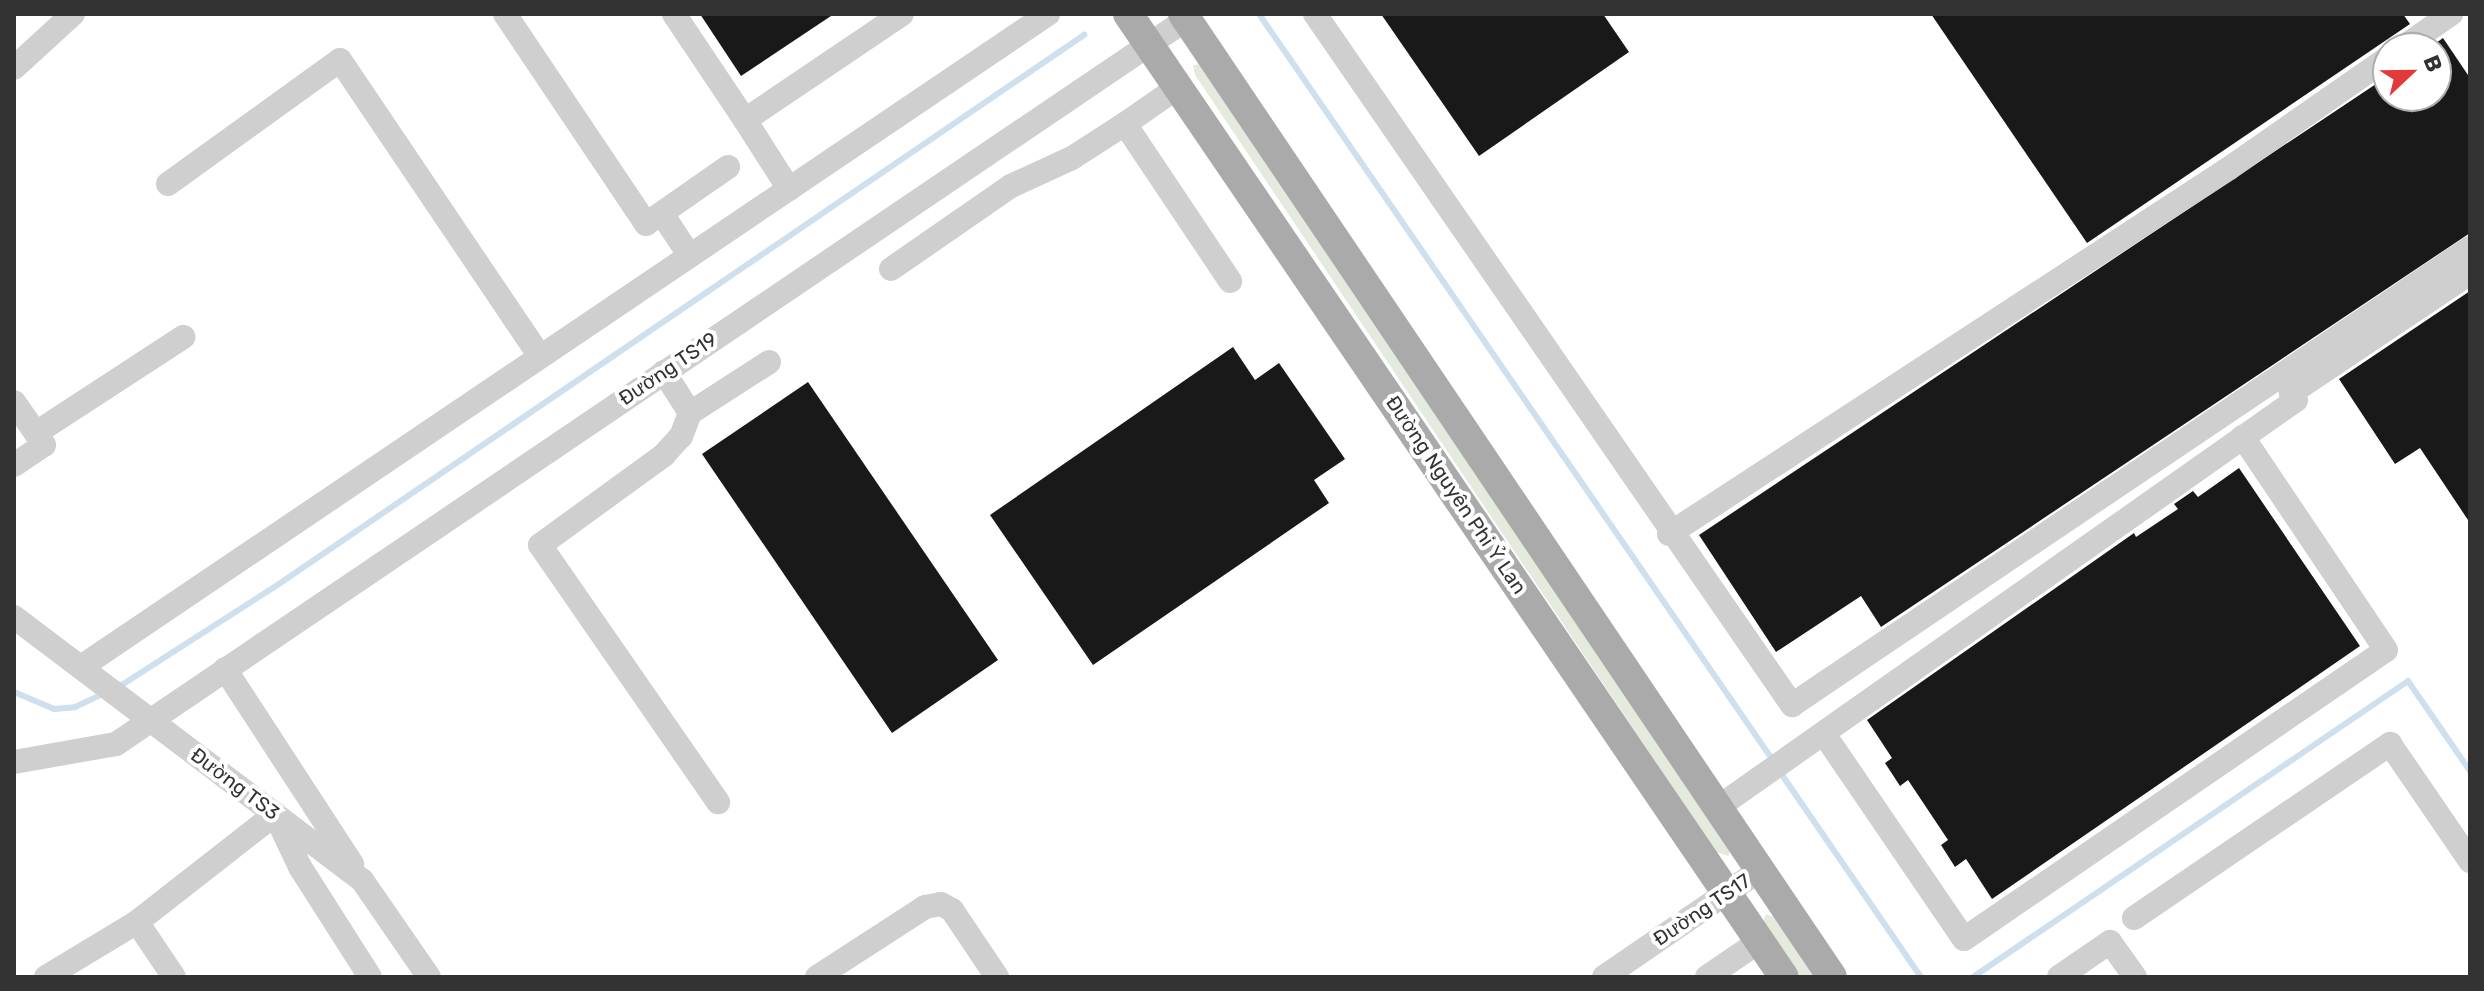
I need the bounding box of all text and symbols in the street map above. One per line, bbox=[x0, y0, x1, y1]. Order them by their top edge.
north arrow bbox=[2372, 32, 2452, 112]
text: B bbox=[2417, 51, 2448, 76]
street label: Đường TS19 bbox=[614, 327, 722, 411]
street label: Đường Nguyên Phi Ỷ Lan bbox=[1381, 391, 1531, 599]
street label: Đường TS3 bbox=[186, 743, 284, 825]
street label: Đường TS17 bbox=[1649, 869, 1755, 951]

